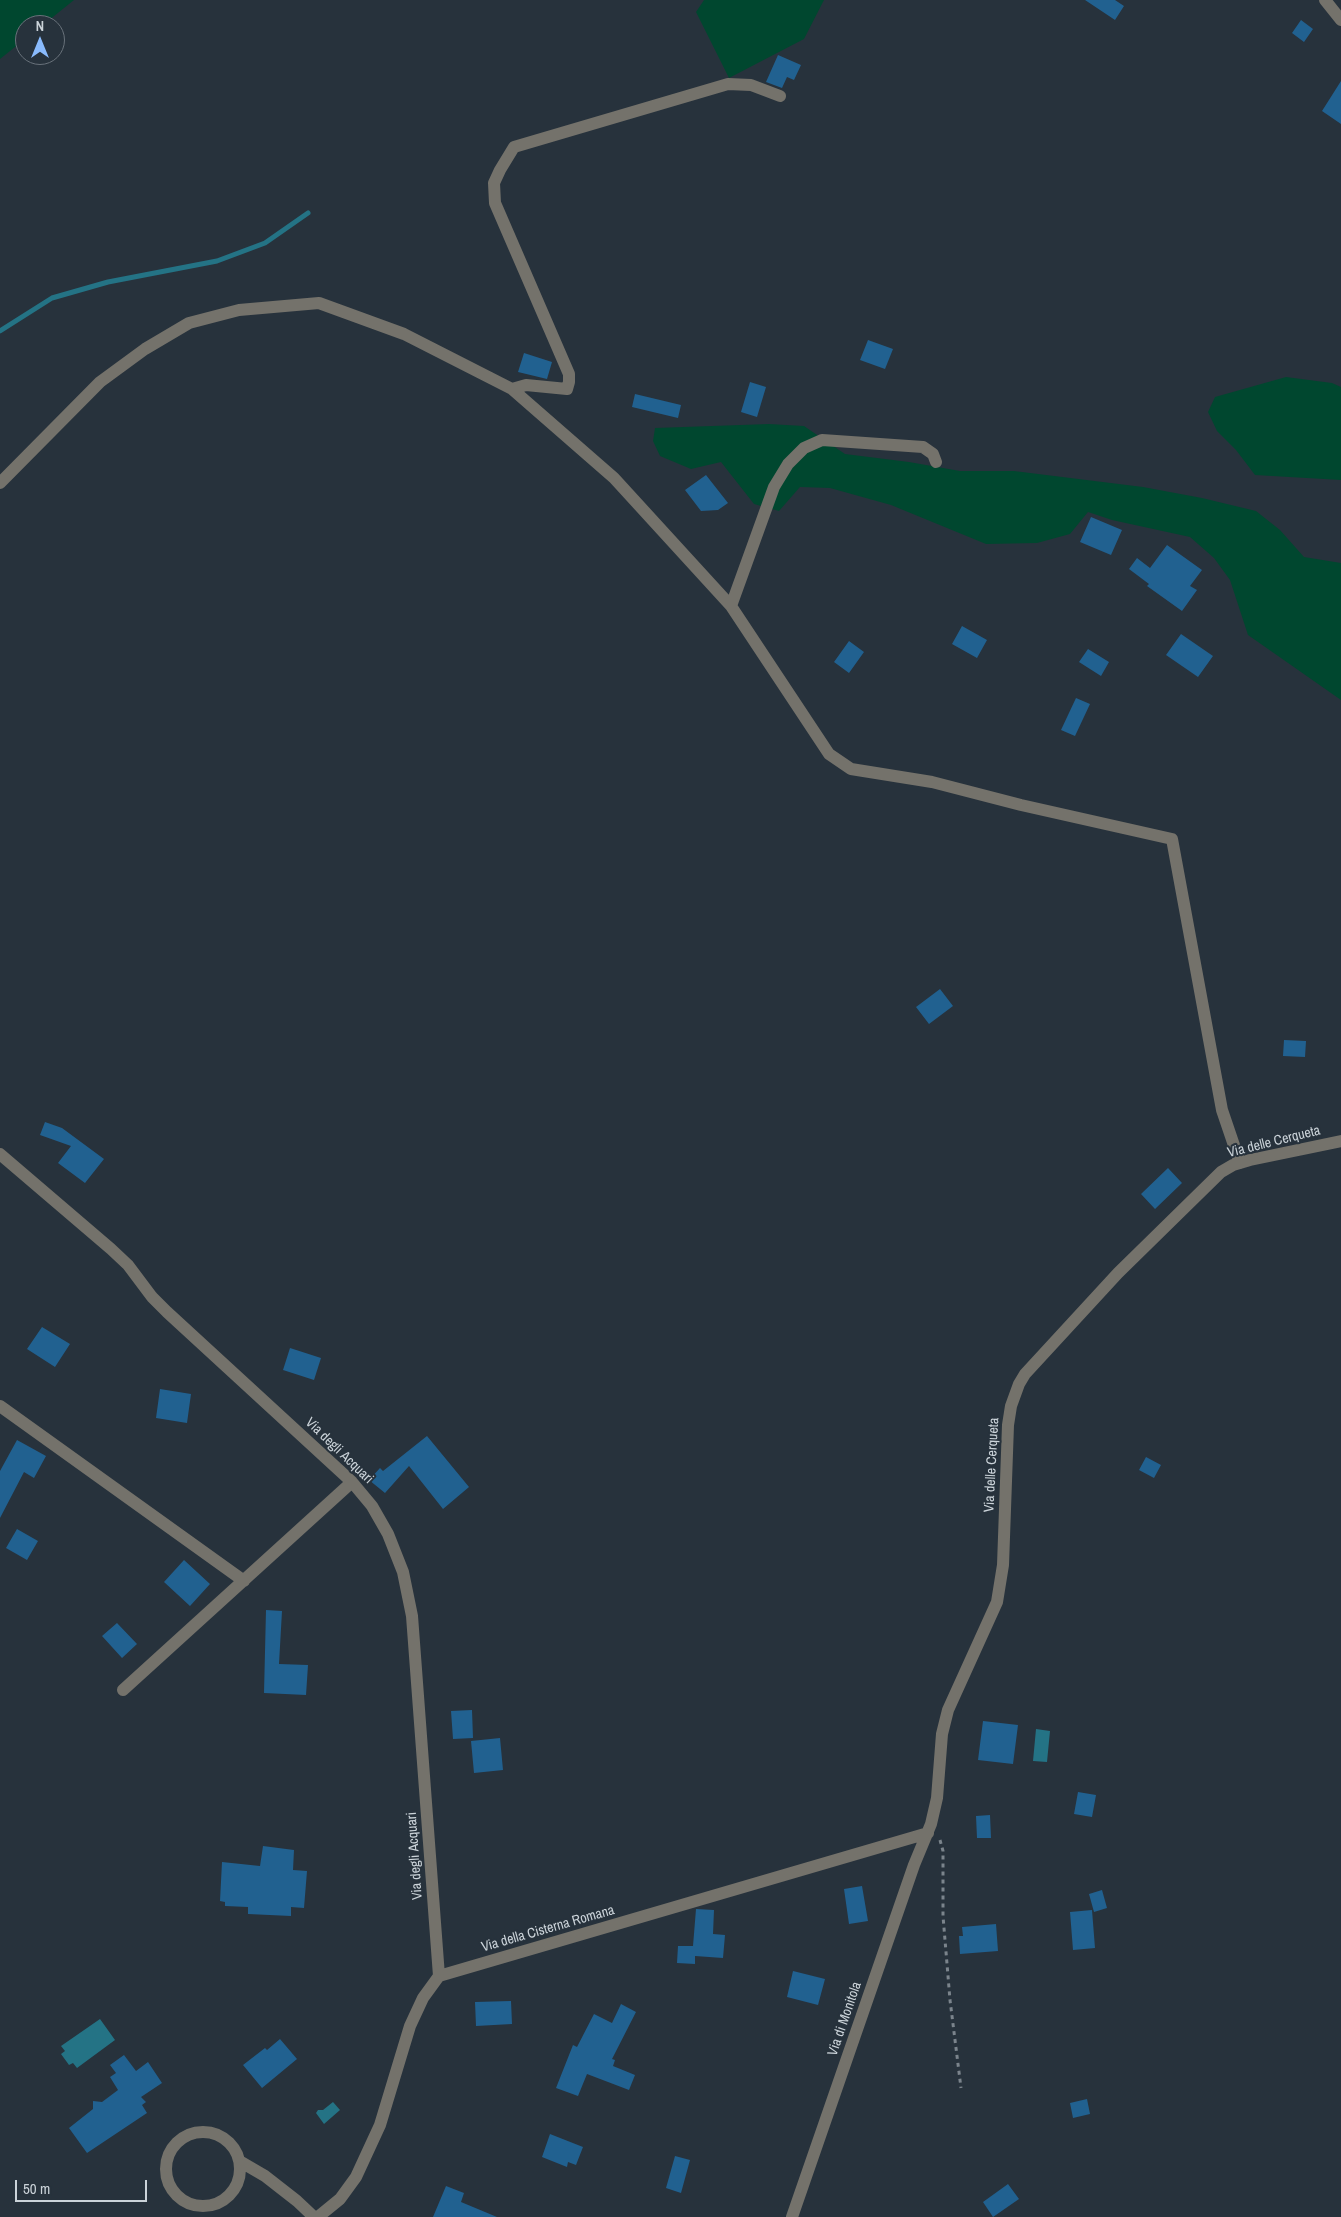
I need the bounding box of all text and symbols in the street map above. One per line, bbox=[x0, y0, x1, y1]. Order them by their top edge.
north arrow bbox=[15, 15, 65, 65]
text: N bbox=[36, 17, 44, 35]
street label: Via delle Cerqueta bbox=[1226, 1122, 1322, 1162]
street label: Via degli Acquari bbox=[302, 1414, 376, 1488]
street label: Via delle Cerqueta bbox=[981, 1417, 1003, 1513]
street label: Via degli Acquari bbox=[404, 1812, 426, 1900]
street label: Via della Cisterna Romana bbox=[480, 1902, 616, 1956]
street label: Via di Monitola bbox=[825, 1980, 865, 2058]
scale bar bbox=[18, 2170, 150, 2202]
text: 50 m bbox=[23, 2178, 50, 2199]

